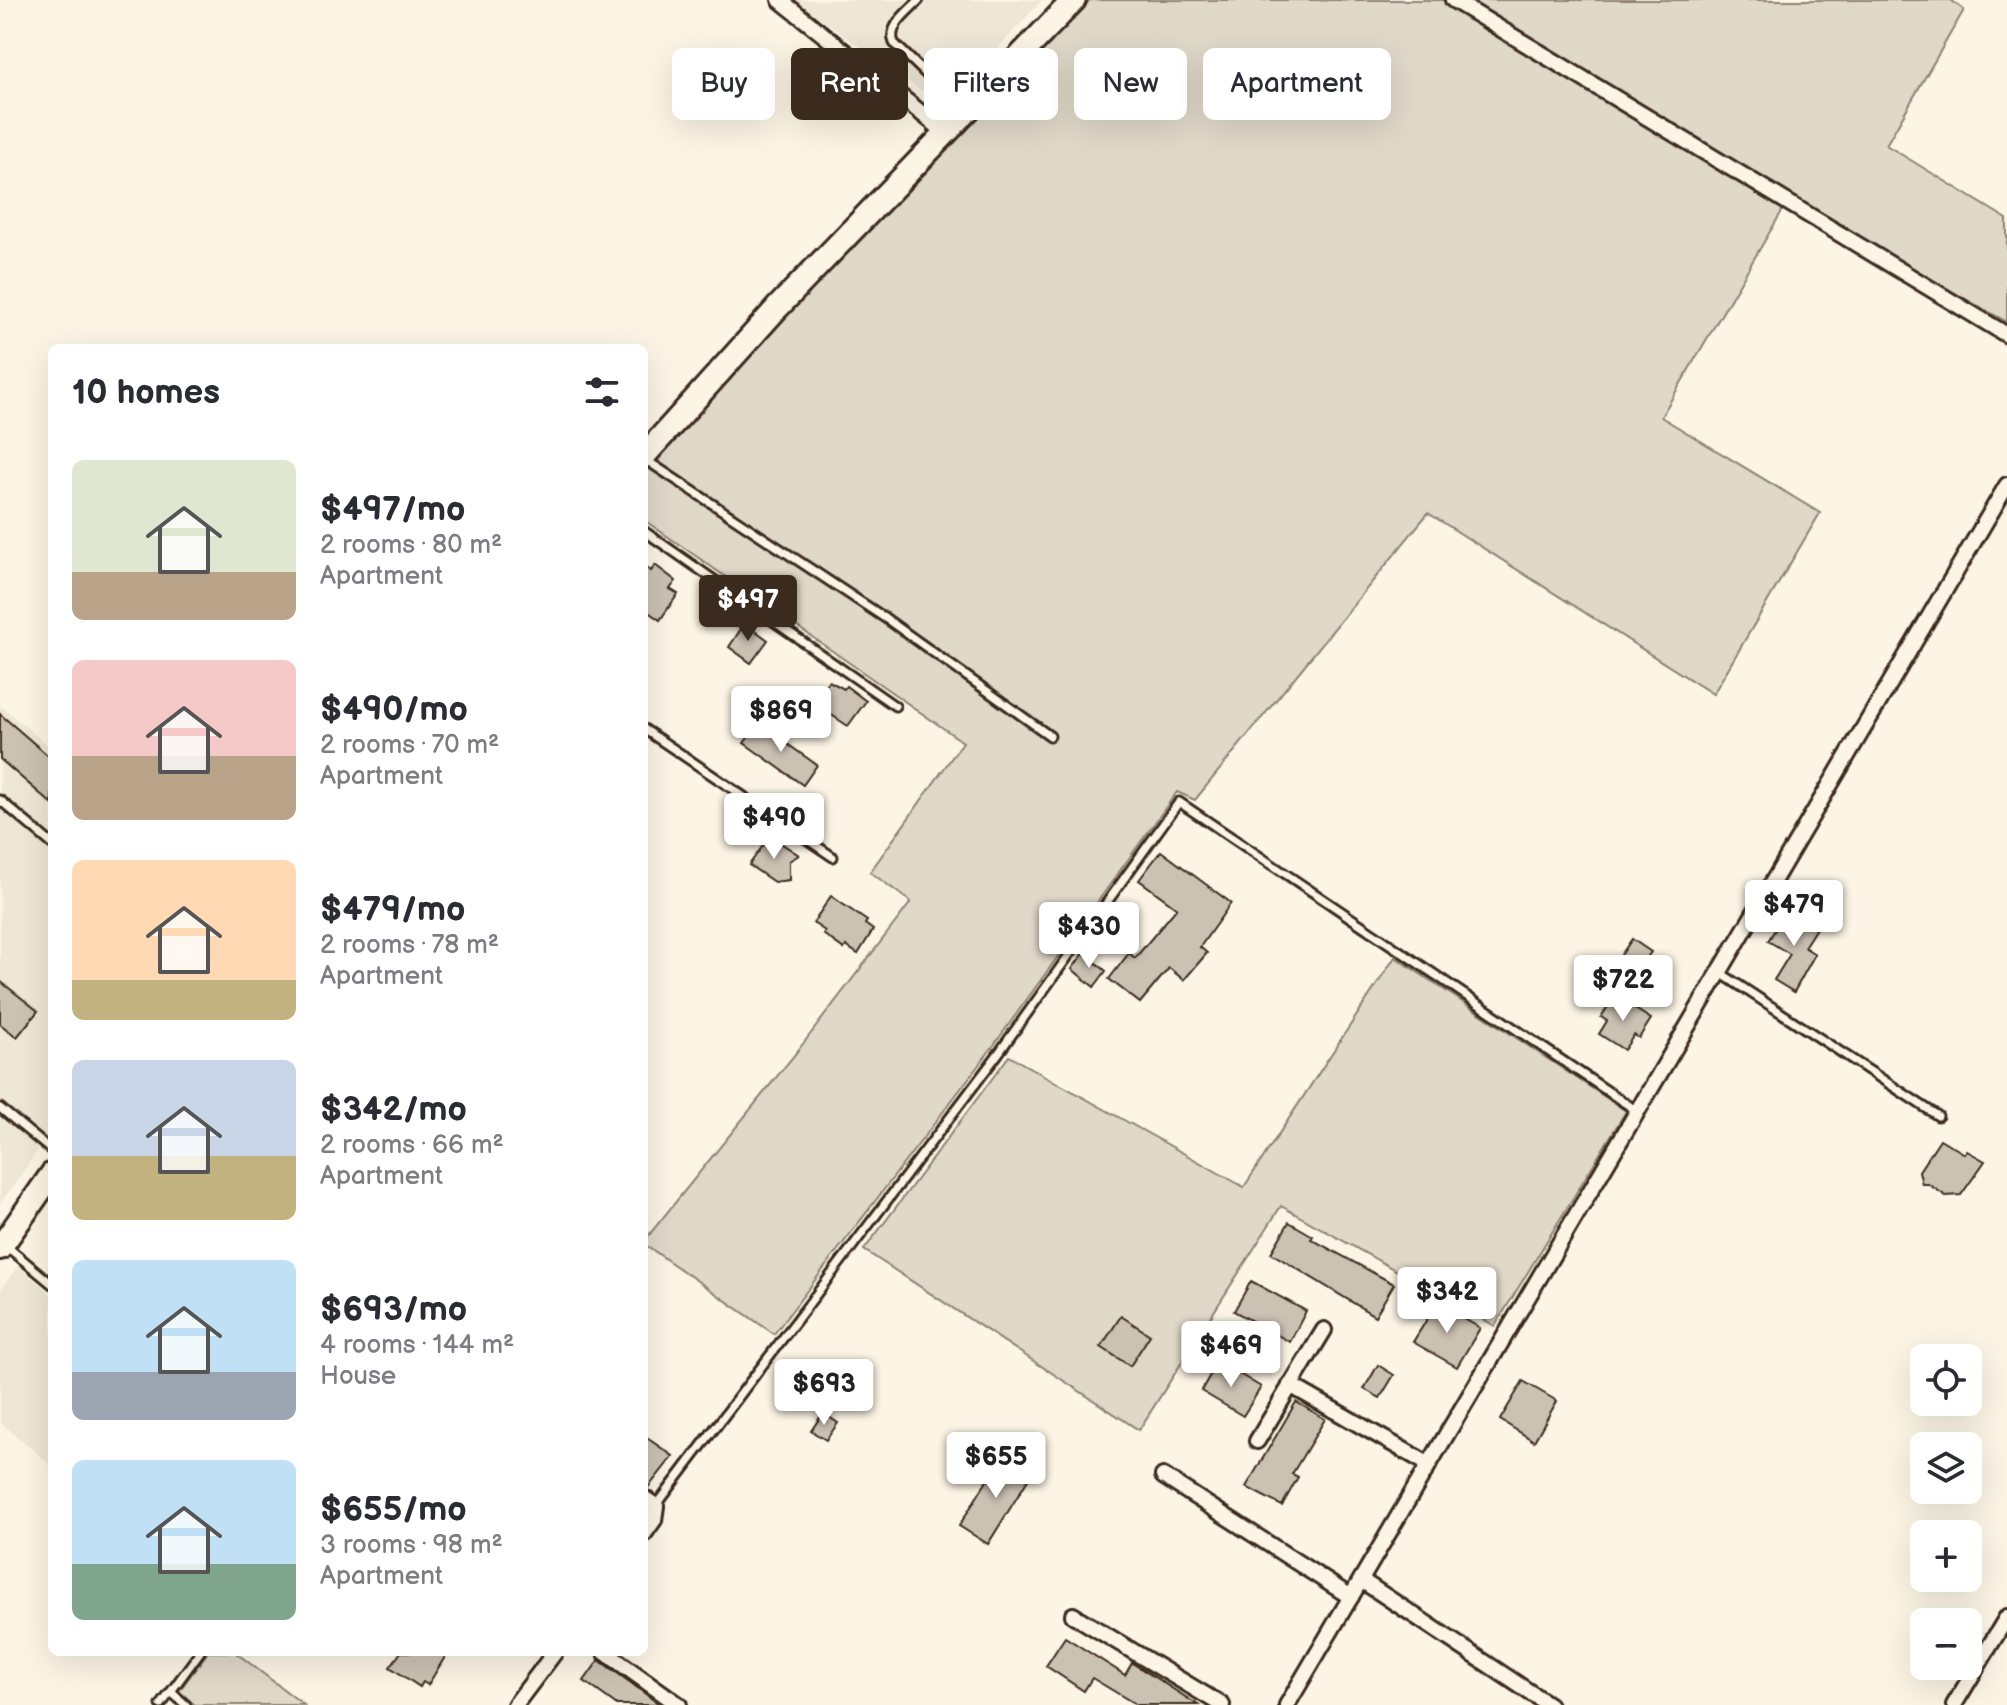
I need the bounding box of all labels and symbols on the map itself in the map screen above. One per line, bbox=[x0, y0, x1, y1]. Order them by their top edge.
pin: $497 bbox=[701, 575, 795, 643]
pin: $869 bbox=[734, 686, 828, 754]
pin: $490 bbox=[727, 793, 821, 861]
pin: $479 bbox=[1747, 880, 1841, 948]
pin: $430 bbox=[1042, 902, 1136, 970]
pin: $722 bbox=[1576, 955, 1670, 1023]
pin: $342 bbox=[1400, 1267, 1494, 1335]
pin: $469 bbox=[1184, 1321, 1278, 1389]
pin: $693 bbox=[777, 1359, 871, 1427]
pin: $655 bbox=[949, 1432, 1043, 1500]

